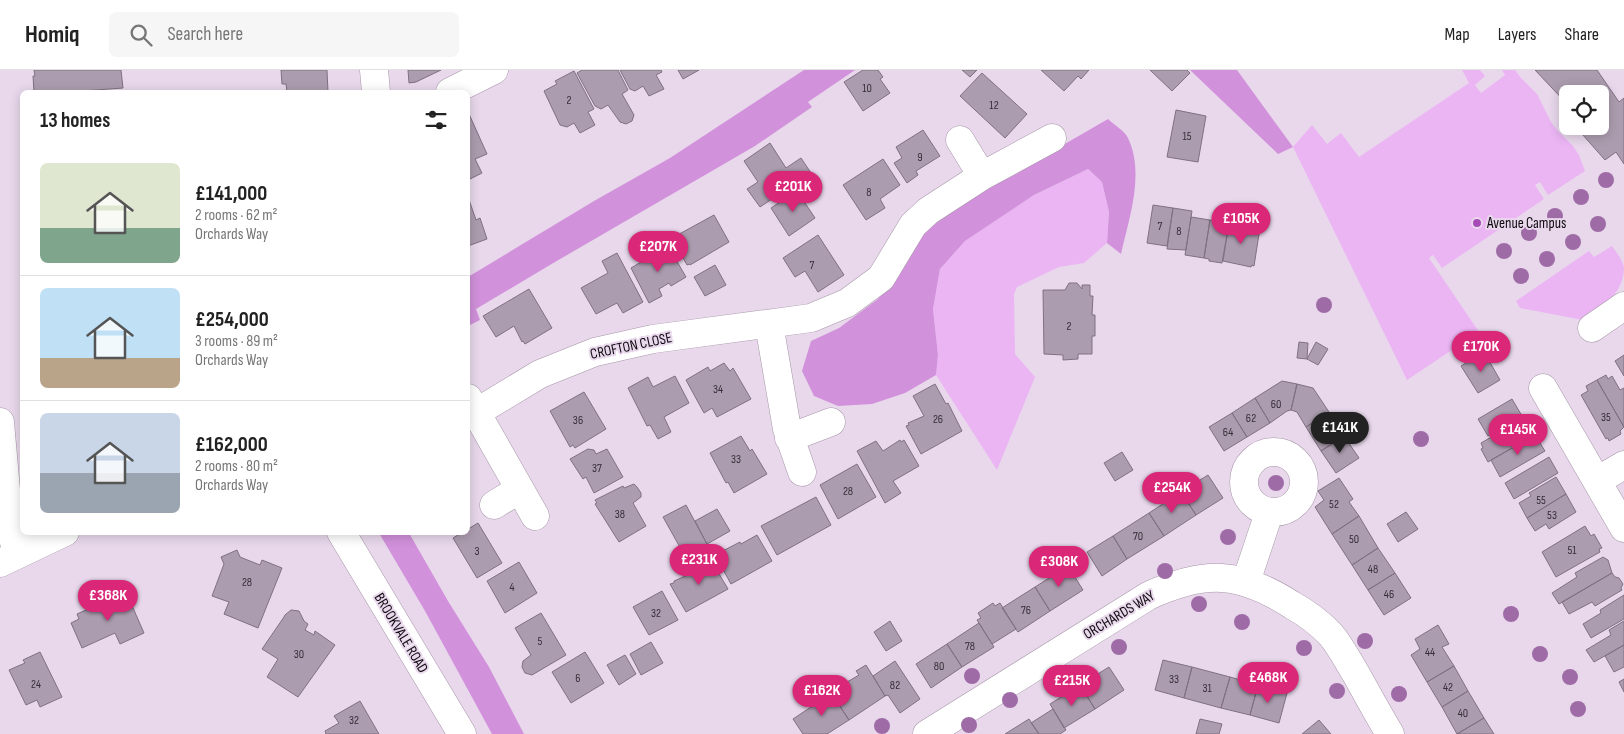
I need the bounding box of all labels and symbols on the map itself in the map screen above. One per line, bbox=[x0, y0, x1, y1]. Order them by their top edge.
house number: 10 bbox=[862, 81, 872, 96]
house number: 2 bbox=[567, 93, 572, 108]
house number: 12 bbox=[989, 98, 999, 113]
house number: 15 bbox=[1182, 129, 1192, 144]
house number: 9 bbox=[917, 150, 923, 165]
pin: £201K bbox=[758, 170, 828, 213]
house number: 8 bbox=[866, 185, 872, 200]
pin: £105K bbox=[1206, 202, 1276, 245]
place label: Avenue Campus bbox=[1486, 214, 1566, 233]
marker: Avenue Campus bbox=[1471, 217, 1483, 229]
house number: 7 bbox=[1158, 219, 1163, 234]
house number: 8 bbox=[1176, 224, 1182, 239]
pin: £207K bbox=[623, 230, 693, 273]
house number: 7 bbox=[810, 258, 815, 273]
house number: 2 bbox=[1067, 319, 1072, 334]
street label: CROFTON CLOSE bbox=[588, 328, 674, 364]
pin: £170K bbox=[1446, 330, 1516, 373]
house number: 34 bbox=[713, 382, 723, 397]
house number: 60 bbox=[1271, 397, 1281, 412]
house number: 35 bbox=[1601, 410, 1611, 425]
house number: 62 bbox=[1246, 411, 1256, 426]
house number: 26 bbox=[933, 412, 943, 427]
pin: £141K bbox=[1305, 412, 1375, 454]
house number: 36 bbox=[573, 413, 583, 428]
pin: £145K bbox=[1483, 414, 1553, 456]
house number: 64 bbox=[1223, 425, 1233, 440]
house number: 33 bbox=[731, 452, 741, 467]
house number: 37 bbox=[592, 461, 602, 476]
pin: £254K bbox=[1137, 472, 1207, 514]
house number: 28 bbox=[843, 484, 853, 499]
house number: 55 bbox=[1536, 493, 1546, 508]
house number: 52 bbox=[1329, 497, 1339, 512]
house number: 38 bbox=[615, 507, 625, 522]
house number: 53 bbox=[1547, 508, 1557, 523]
house number: 70 bbox=[1133, 529, 1143, 544]
house number: 50 bbox=[1349, 532, 1359, 547]
house number: 51 bbox=[1567, 543, 1577, 558]
house number: 3 bbox=[474, 544, 480, 559]
pin: £231K bbox=[664, 544, 734, 586]
pin: £308K bbox=[1024, 546, 1094, 588]
house number: 48 bbox=[1368, 562, 1378, 577]
house number: 28 bbox=[242, 575, 252, 590]
pin: £368K bbox=[73, 580, 143, 622]
house number: 4 bbox=[509, 580, 515, 595]
street label: ORCHARDS WAY bbox=[1080, 586, 1159, 644]
house number: 46 bbox=[1384, 587, 1394, 602]
street label: BROOKVALE ROAD bbox=[370, 589, 432, 677]
house number: 76 bbox=[1021, 603, 1031, 618]
house number: 32 bbox=[651, 606, 661, 621]
house number: 5 bbox=[538, 634, 543, 649]
house number: 78 bbox=[965, 639, 975, 654]
house number: 44 bbox=[1425, 645, 1435, 660]
house number: 30 bbox=[294, 647, 304, 662]
house number: 80 bbox=[934, 659, 944, 674]
pin: £468K bbox=[1233, 662, 1303, 704]
pin: £215K bbox=[1037, 664, 1107, 707]
house number: 6 bbox=[575, 671, 581, 686]
house number: 33 bbox=[1169, 672, 1179, 687]
pin: £162K bbox=[787, 674, 857, 717]
house number: 24 bbox=[31, 677, 41, 692]
house number: 82 bbox=[890, 678, 900, 693]
house number: 42 bbox=[1443, 680, 1453, 695]
house number: 31 bbox=[1202, 681, 1212, 696]
house number: 40 bbox=[1458, 706, 1468, 721]
house number: 32 bbox=[349, 713, 359, 728]

